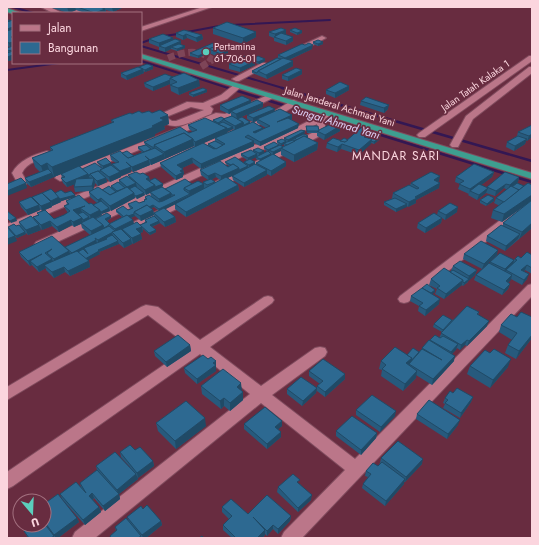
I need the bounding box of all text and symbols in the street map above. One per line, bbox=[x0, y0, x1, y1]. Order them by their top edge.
legend bbox=[12, 12, 142, 64]
text: Jalan bbox=[46, 19, 71, 37]
text: Bangunan bbox=[48, 39, 98, 57]
place label: Pertamina 61-706-01 bbox=[214, 39, 256, 66]
marker: Pertamina 61-706-01 bbox=[201, 47, 211, 57]
street label: Jalan Tatah Kalaka 1 bbox=[436, 56, 513, 116]
street label: Jalan Jenderal Achmad Yani bbox=[281, 82, 397, 130]
water label: Sungai Ahmad Yani bbox=[290, 101, 382, 143]
district label: MANDAR SARI bbox=[352, 147, 440, 165]
north arrow bbox=[12, 493, 52, 533]
text: U bbox=[29, 514, 42, 531]

